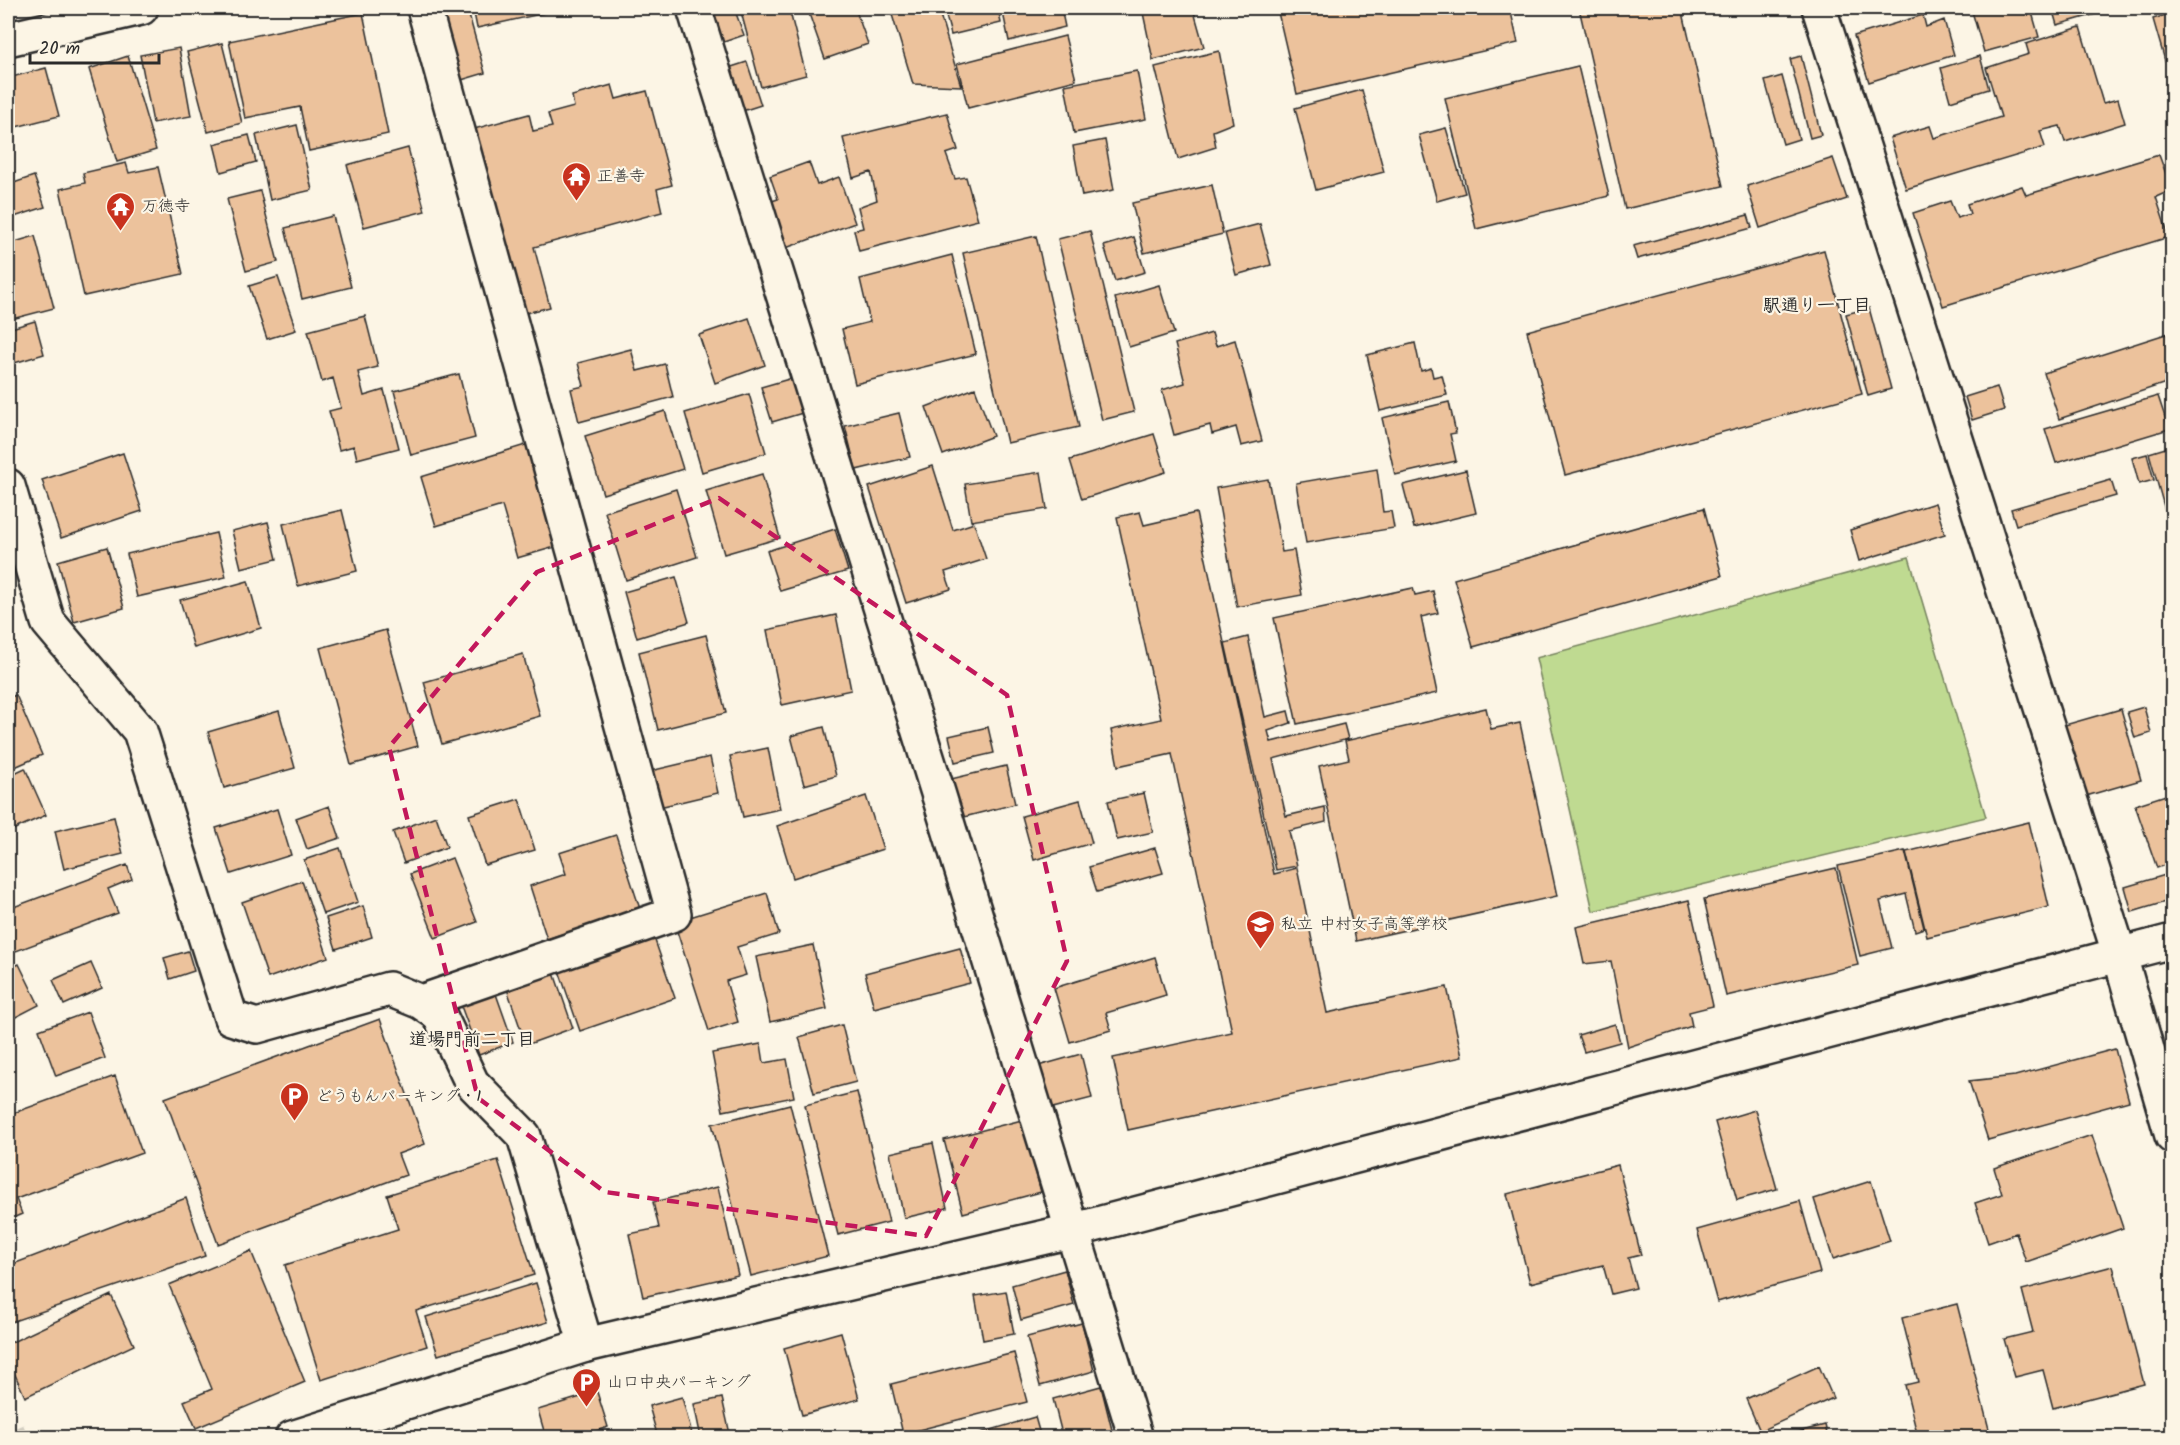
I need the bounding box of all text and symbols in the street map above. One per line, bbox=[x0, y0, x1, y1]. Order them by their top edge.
scale bar bbox=[30, 27, 159, 65]
text: 20 m bbox=[39, 35, 80, 64]
temple icon: 正善寺 bbox=[560, 160, 592, 202]
place label: 正善寺 bbox=[597, 164, 645, 189]
temple icon: 万徳寺 bbox=[105, 190, 137, 232]
place label: 万徳寺 bbox=[142, 194, 190, 219]
district label: 駅通り一丁目 bbox=[1763, 292, 1871, 321]
school or university icon: 私立 中村女子高等学校 bbox=[1244, 908, 1276, 950]
place label: 私立 中村女子高等学校 bbox=[1281, 912, 1447, 937]
district label: 道場門前二丁目 bbox=[409, 1026, 535, 1055]
parking icon: どうもんパーキング・1 bbox=[279, 1080, 311, 1122]
place label: どうもんパーキング・1 bbox=[316, 1084, 481, 1109]
parking icon: 山口中央パーキング bbox=[570, 1366, 602, 1408]
place label: 山口中央パーキング bbox=[607, 1370, 751, 1395]

